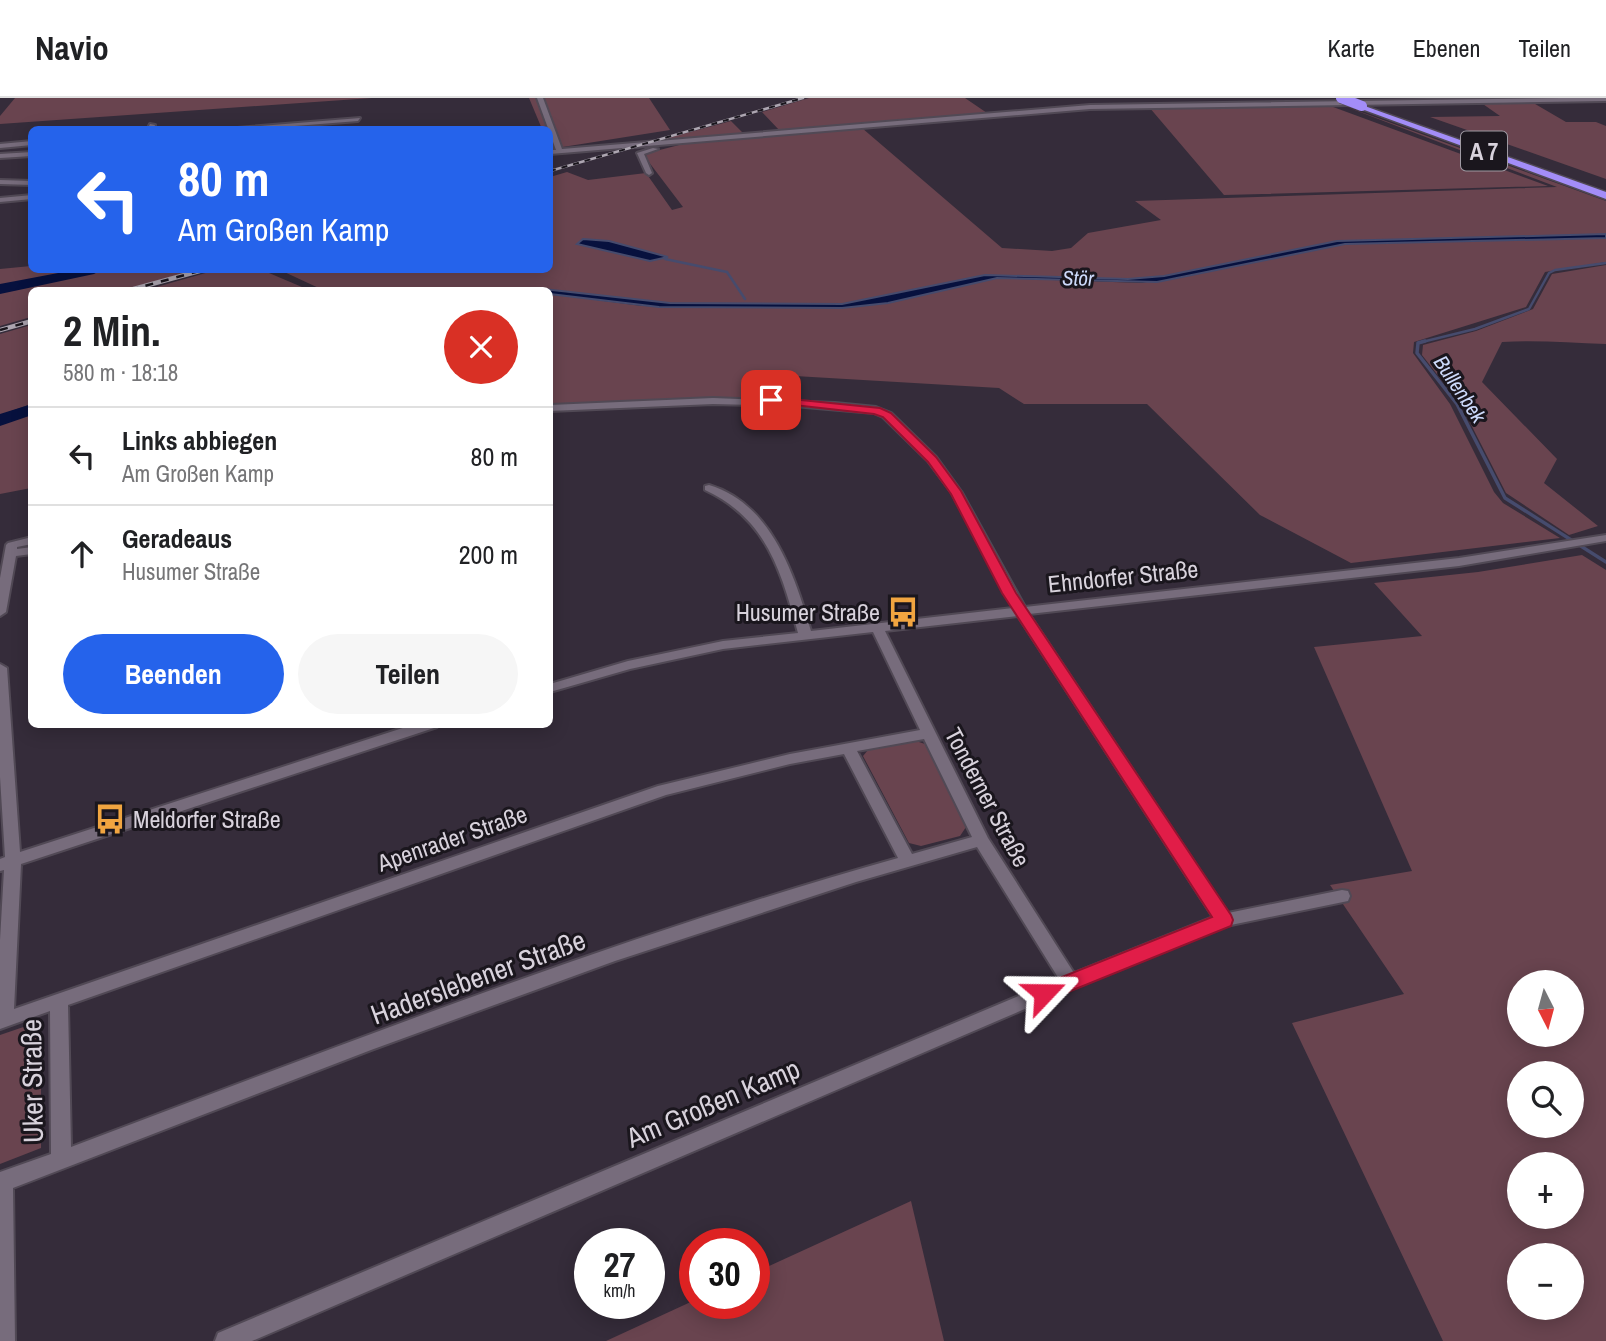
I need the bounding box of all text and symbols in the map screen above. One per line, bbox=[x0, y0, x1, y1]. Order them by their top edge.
text: Navio bbox=[35, 26, 109, 70]
text: Karte bbox=[1328, 32, 1375, 64]
text: Ebenen bbox=[1413, 32, 1480, 64]
text: Teilen bbox=[1518, 32, 1571, 64]
road number: A 7 bbox=[1461, 132, 1507, 170]
text: 80 m bbox=[178, 145, 270, 211]
icon: left bbox=[63, 154, 154, 245]
text: Am Großen Kamp bbox=[178, 208, 389, 251]
water label: Stör bbox=[1062, 263, 1095, 293]
text: 2 Min. bbox=[63, 303, 161, 359]
button: close bbox=[444, 310, 518, 384]
water label: Bullenbek bbox=[1427, 350, 1494, 430]
text: 580 m · 18:18 bbox=[63, 357, 178, 388]
pin bbox=[741, 370, 801, 430]
icon: arrive bbox=[752, 381, 790, 419]
text: Links abbiegen bbox=[122, 423, 277, 458]
icon: left bbox=[63, 437, 101, 475]
text: 80 m bbox=[471, 439, 518, 474]
text: Am Großen Kamp bbox=[122, 458, 274, 489]
text: Geradeaus bbox=[122, 521, 232, 556]
icon: ahead bbox=[63, 535, 101, 573]
text: 200 m bbox=[459, 537, 518, 572]
street label: Ehndorfer Straße bbox=[1046, 552, 1200, 600]
text: Husumer Straße bbox=[122, 556, 260, 587]
bus stop icon: Husumer Straße bbox=[886, 595, 920, 629]
place label: Husumer Straße bbox=[736, 596, 880, 628]
button: Beenden bbox=[63, 634, 284, 714]
button: Teilen bbox=[298, 634, 518, 714]
street label: Tonderner Straße bbox=[938, 722, 1038, 872]
street label: Apenrader Straße bbox=[372, 797, 531, 879]
bus stop icon: Meldorfer Straße bbox=[93, 802, 127, 836]
place label: Meldorfer Straße bbox=[133, 803, 281, 835]
street label: Haderslebener Straße bbox=[365, 921, 591, 1033]
position arrow bbox=[1007, 956, 1081, 1030]
north arrow bbox=[1507, 970, 1584, 1046]
map controls bbox=[1507, 970, 1584, 1320]
street label: Uker Straße bbox=[12, 1019, 52, 1143]
street label: Am Großen Kamp bbox=[619, 1049, 806, 1157]
button: search bbox=[1507, 1061, 1584, 1138]
button: + bbox=[1507, 1152, 1584, 1229]
speed limit sign: 30 bbox=[679, 1228, 770, 1319]
text: 27 bbox=[604, 1241, 635, 1288]
button: − bbox=[1507, 1243, 1584, 1320]
text: km/h bbox=[604, 1278, 636, 1303]

